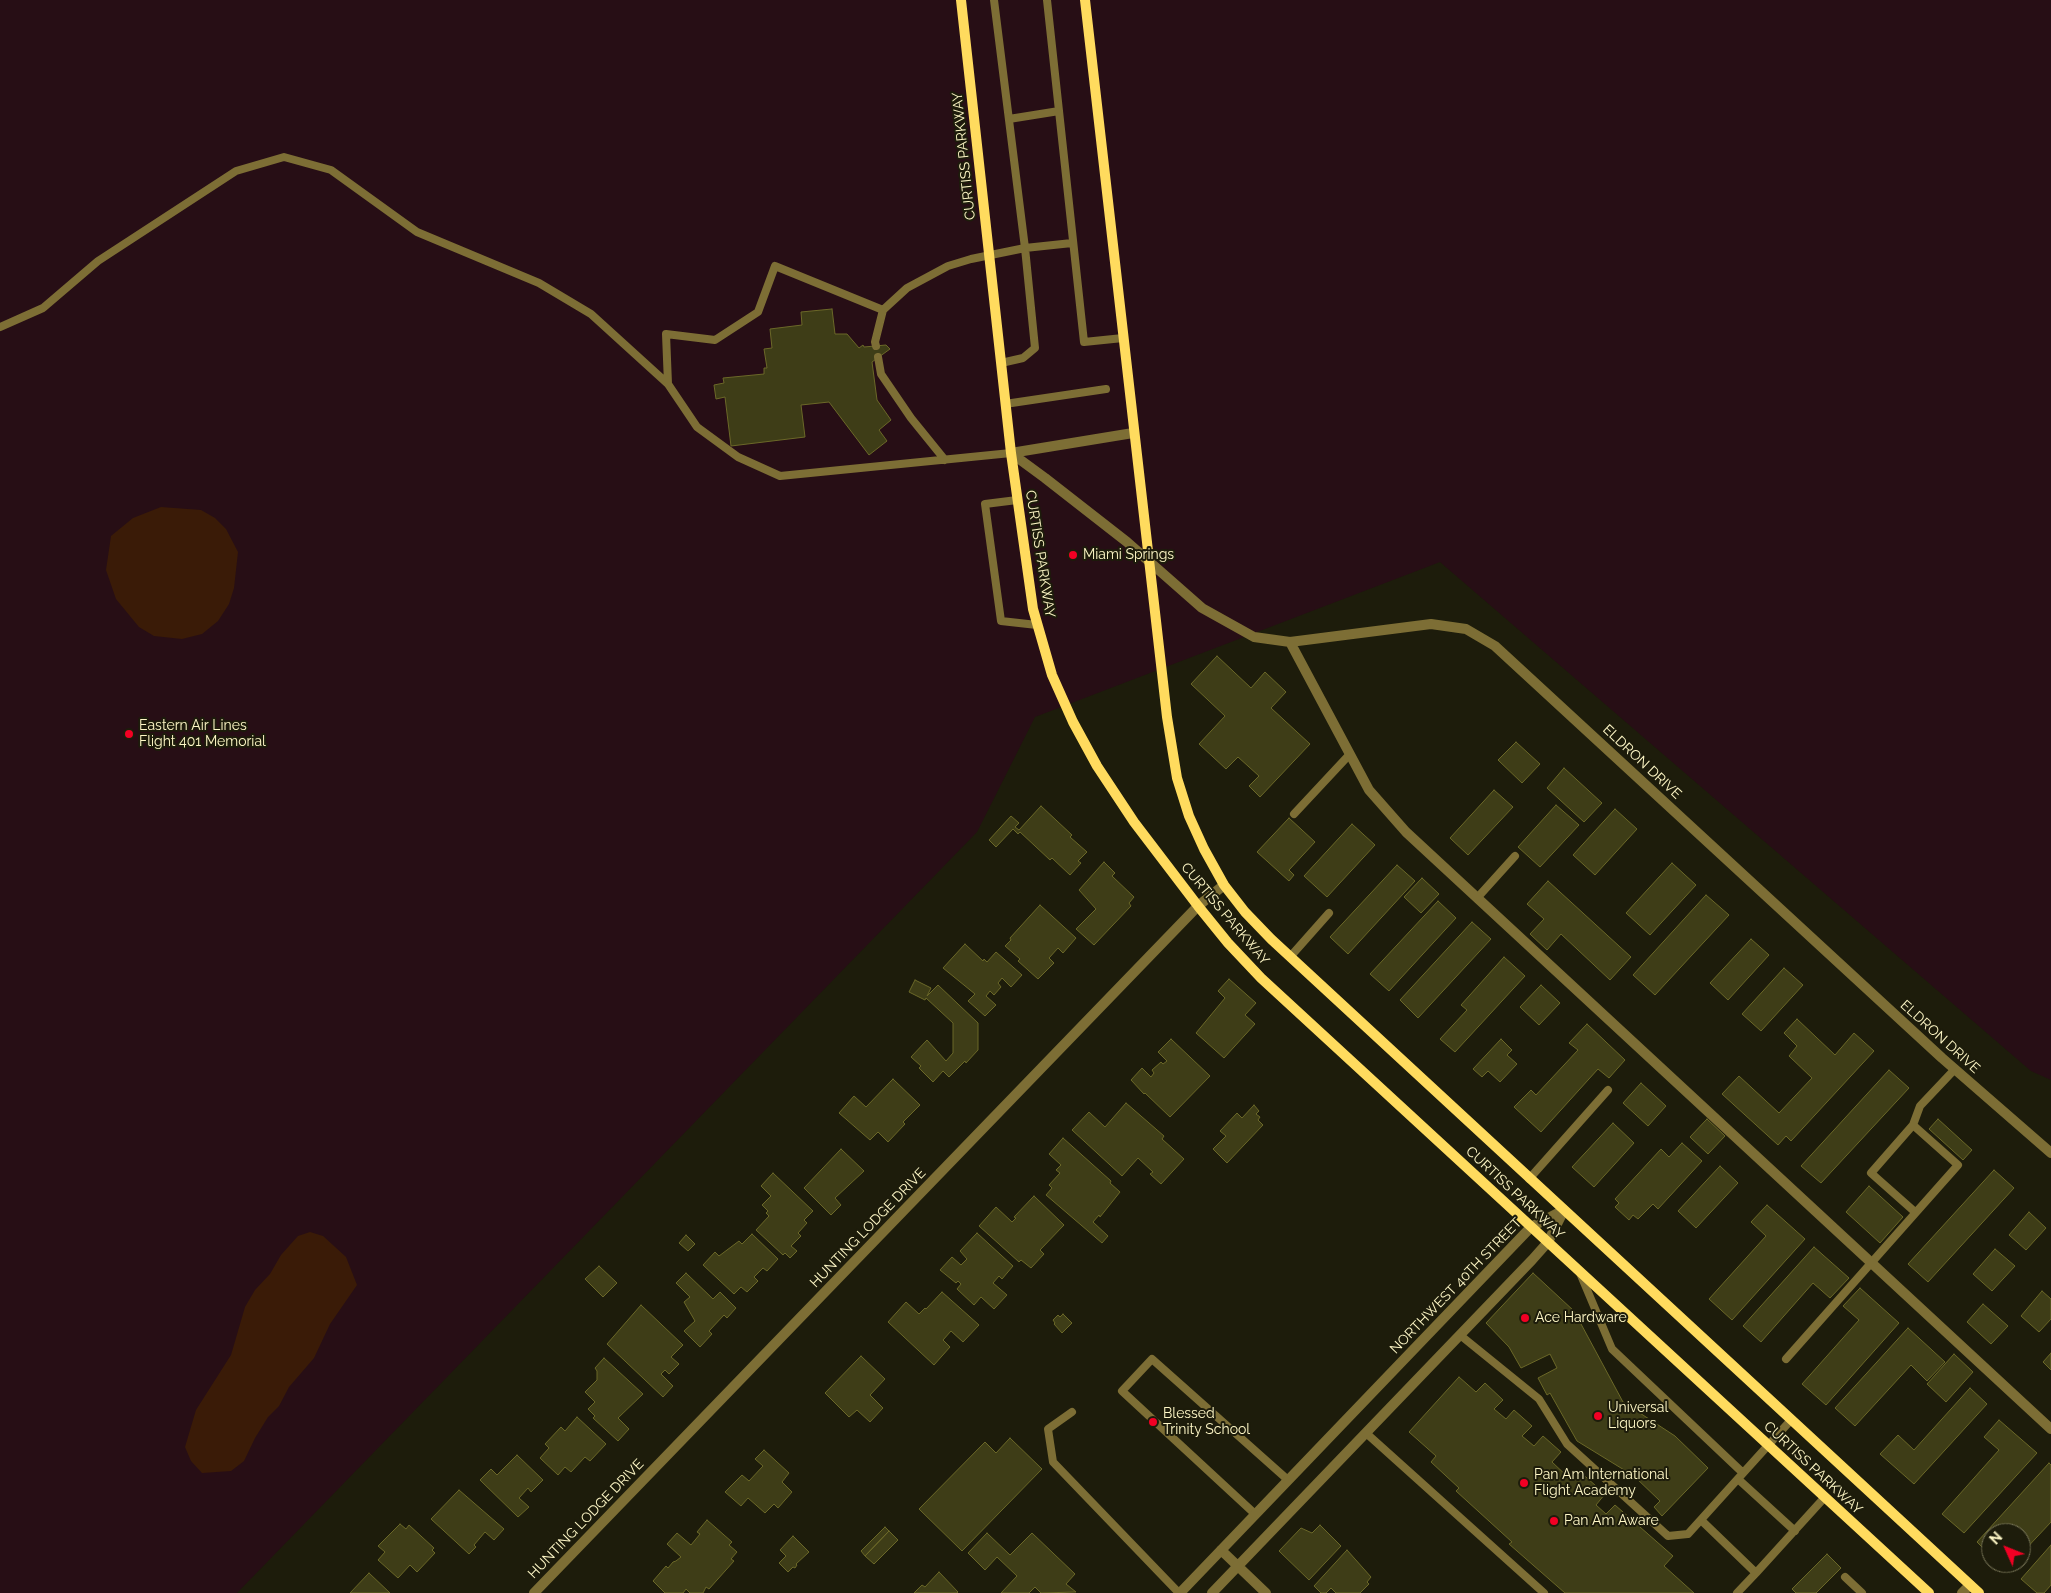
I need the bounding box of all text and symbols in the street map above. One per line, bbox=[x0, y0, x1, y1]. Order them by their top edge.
street label: CURTISS PARKWAY bbox=[949, 91, 979, 221]
street label: CURTISS PARKWAY bbox=[1022, 489, 1058, 619]
place label: Miami Springs bbox=[1083, 547, 1174, 563]
marker: Miami Springs bbox=[1067, 549, 1079, 561]
place label: Eastern Air Lines Flight 401 Memorial bbox=[139, 718, 266, 750]
street label: ELDRON DRIVE bbox=[1599, 721, 1685, 803]
marker: Eastern Air Lines Flight 401 Memorial bbox=[123, 728, 135, 740]
street label: CURTISS PARKWAY bbox=[1177, 859, 1273, 969]
street label: ELDRON DRIVE bbox=[1897, 997, 1983, 1077]
street label: CURTISS PARKWAY bbox=[1462, 1143, 1568, 1243]
street label: HUNTING LODGE DRIVE bbox=[807, 1165, 929, 1291]
street label: NORTHWEST 40TH STREET bbox=[1387, 1215, 1525, 1357]
place label: Ace Hardware bbox=[1535, 1310, 1627, 1326]
marker: Ace Hardware bbox=[1519, 1312, 1531, 1324]
place label: Universal Liquors bbox=[1608, 1400, 1668, 1432]
place label: Blessed Trinity School bbox=[1163, 1406, 1250, 1438]
marker: Universal Liquors bbox=[1592, 1410, 1604, 1422]
marker: Blessed Trinity School bbox=[1147, 1416, 1159, 1428]
street label: CURTISS PARKWAY bbox=[1760, 1418, 1866, 1518]
street label: HUNTING LODGE DRIVE bbox=[525, 1456, 647, 1582]
place label: Pan Am International Flight Academy bbox=[1534, 1467, 1669, 1500]
marker: Pan Am International Flight Academy bbox=[1518, 1477, 1530, 1489]
place label: Pan Am Aware bbox=[1564, 1513, 1659, 1529]
marker: Pan Am Aware bbox=[1548, 1515, 1560, 1527]
north arrow bbox=[1981, 1523, 2031, 1573]
text: N bbox=[1986, 1529, 2005, 1548]

